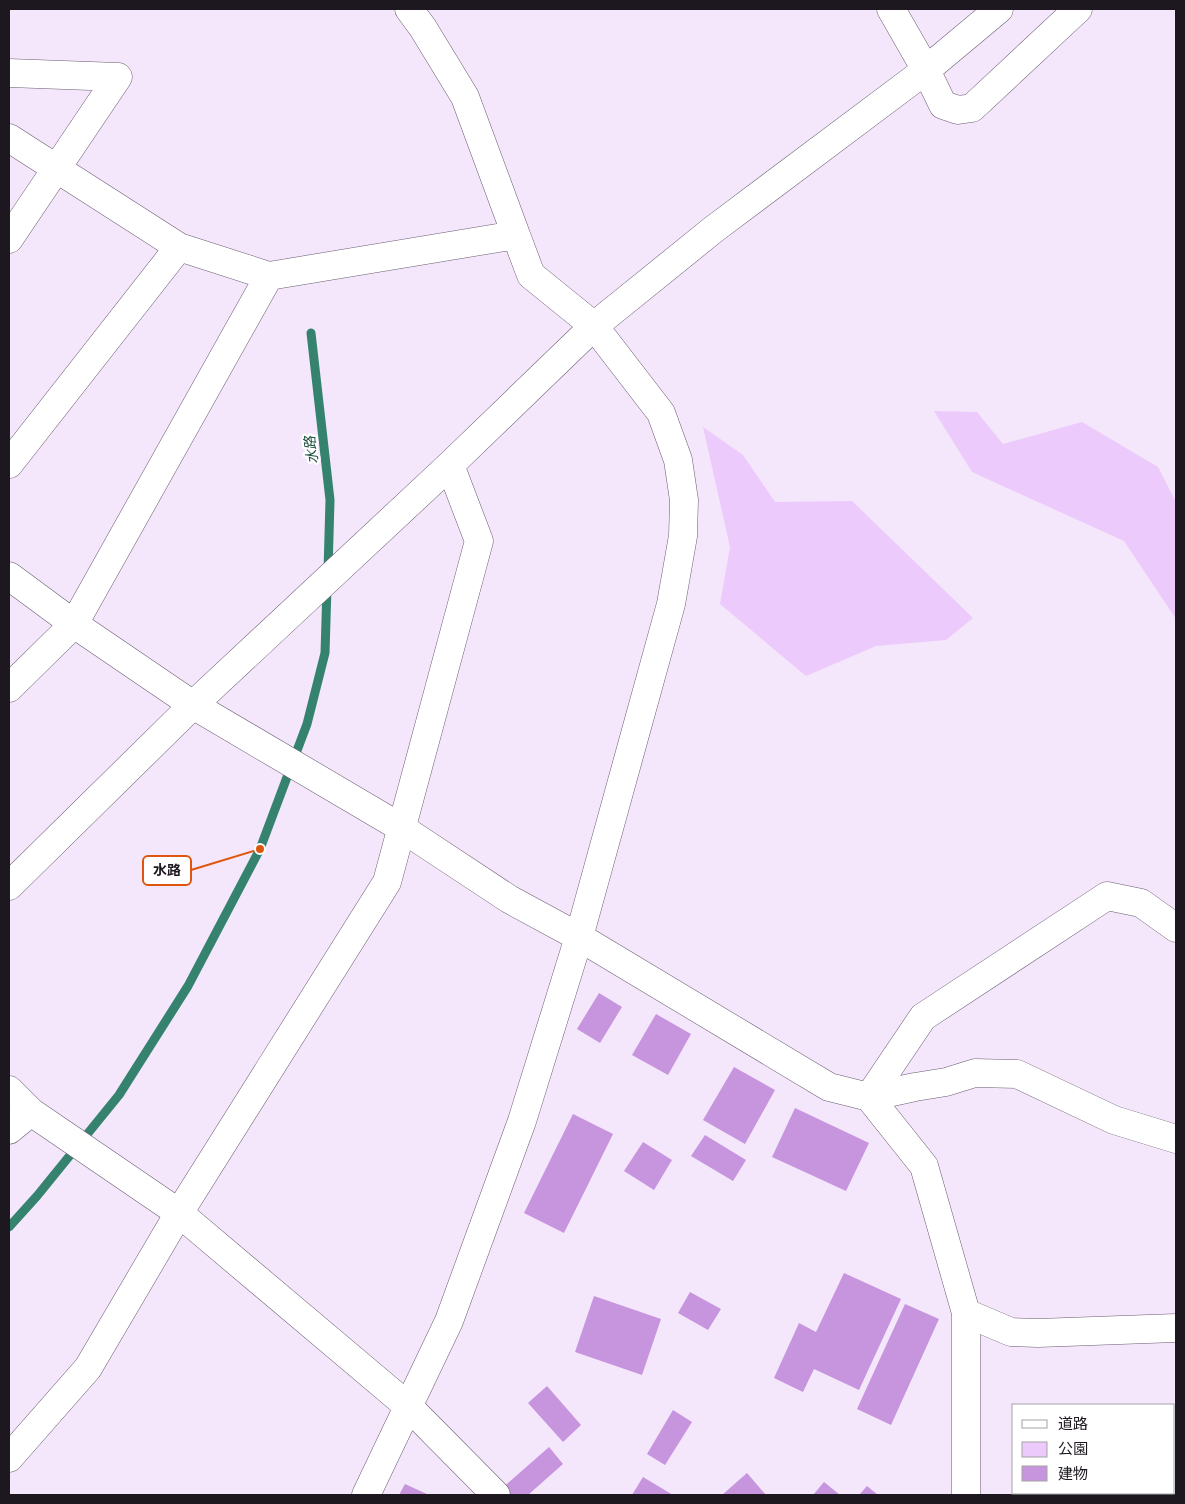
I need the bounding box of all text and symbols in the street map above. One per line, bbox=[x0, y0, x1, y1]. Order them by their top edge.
water label: 水路 bbox=[302, 434, 323, 465]
callout: 水路 bbox=[143, 856, 191, 885]
text: 水路 bbox=[153, 863, 181, 880]
legend bbox=[1012, 1404, 1175, 1494]
text: 道路 bbox=[1058, 1416, 1088, 1435]
text: 公園 bbox=[1058, 1441, 1088, 1460]
text: 建物 bbox=[1058, 1466, 1088, 1485]

